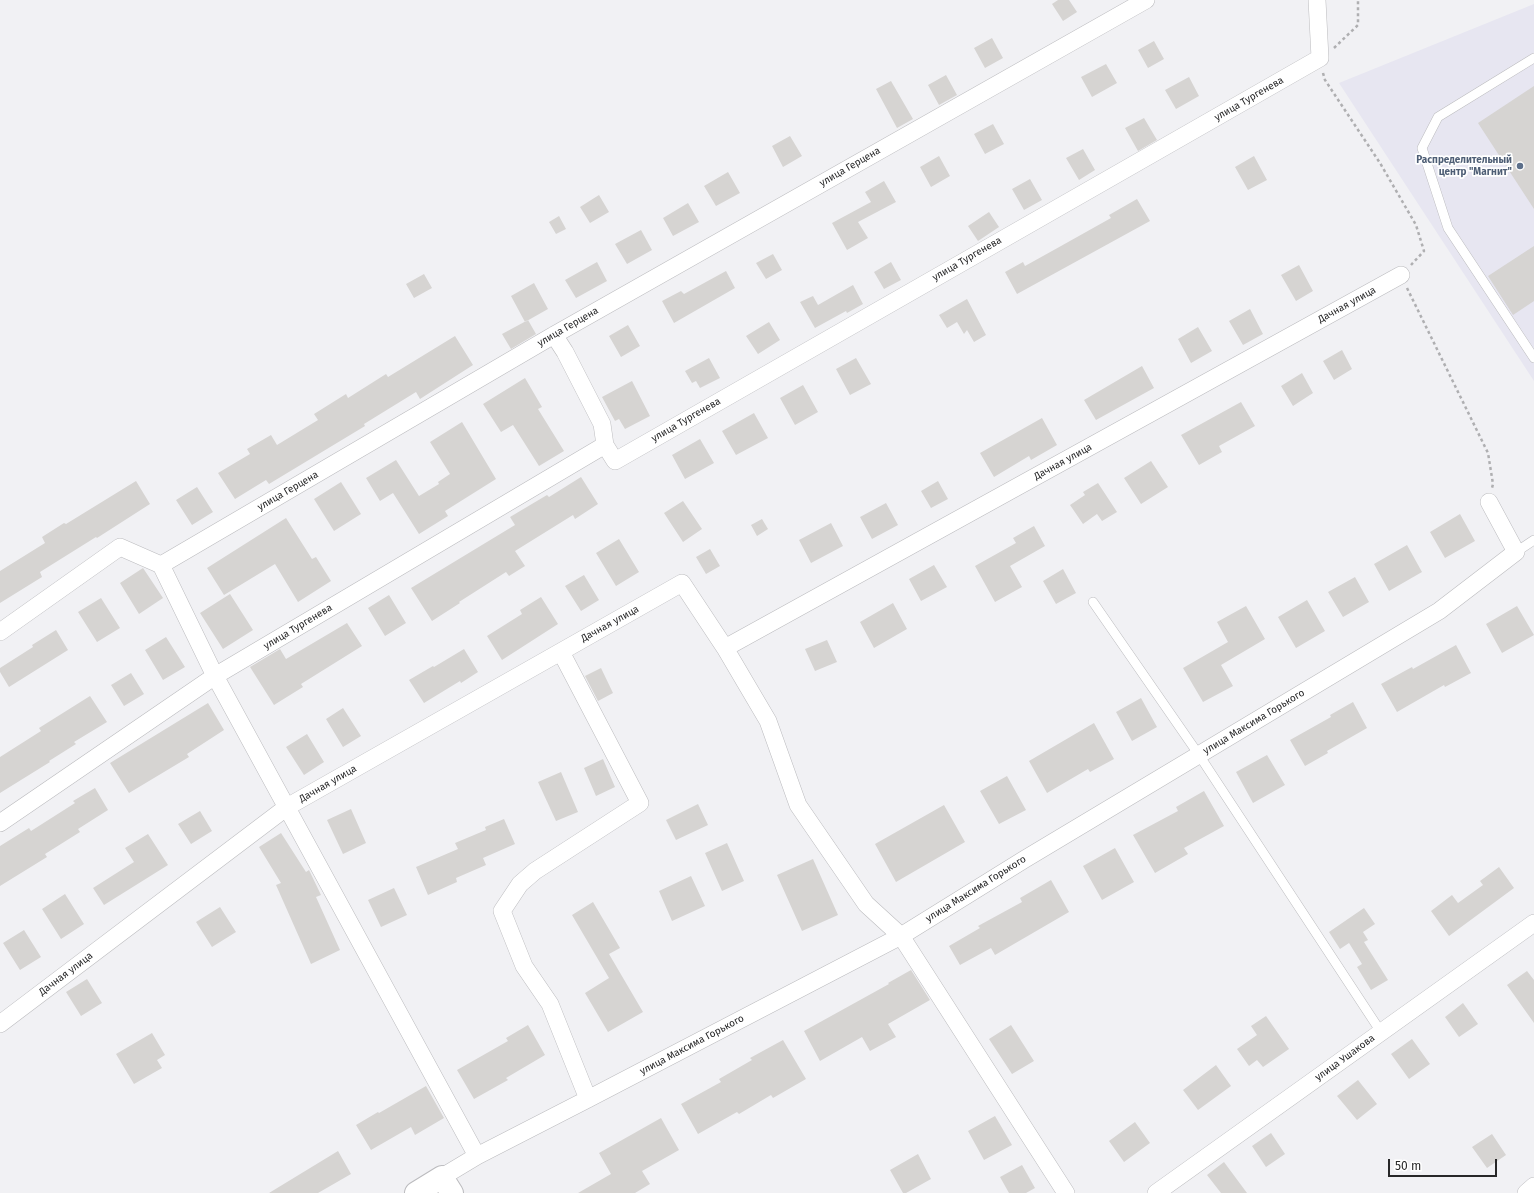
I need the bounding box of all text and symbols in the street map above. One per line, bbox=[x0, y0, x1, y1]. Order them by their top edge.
street label: улица Тургенева bbox=[1212, 74, 1286, 124]
street label: улица Герцена bbox=[817, 145, 883, 189]
place label: Распределительный центр "Магнит" bbox=[1416, 154, 1512, 178]
marker: Распределительный центр "Магнит" bbox=[1515, 161, 1525, 171]
street label: улица Тургенева bbox=[930, 234, 1004, 284]
street label: Дачная улица bbox=[1316, 284, 1378, 326]
street label: улица Герцена bbox=[535, 305, 601, 349]
street label: улица Тургенева bbox=[649, 395, 723, 445]
street label: Дачная улица bbox=[1032, 441, 1094, 483]
street label: улица Герцена bbox=[255, 469, 321, 513]
street label: улица Тургенева bbox=[261, 602, 335, 652]
street label: Дачная улица bbox=[579, 603, 641, 645]
street label: улица Максима Горького bbox=[1201, 687, 1307, 757]
street label: Дачная улица bbox=[297, 763, 359, 805]
street label: улица Максима Горького bbox=[924, 853, 1028, 925]
street label: Дачная улица bbox=[37, 950, 95, 998]
street label: улица Максима Горького bbox=[638, 1012, 746, 1078]
street label: улица Ушакова bbox=[1313, 1032, 1377, 1084]
scale bar bbox=[1390, 1151, 1499, 1177]
text: 50 m bbox=[1395, 1159, 1421, 1173]

